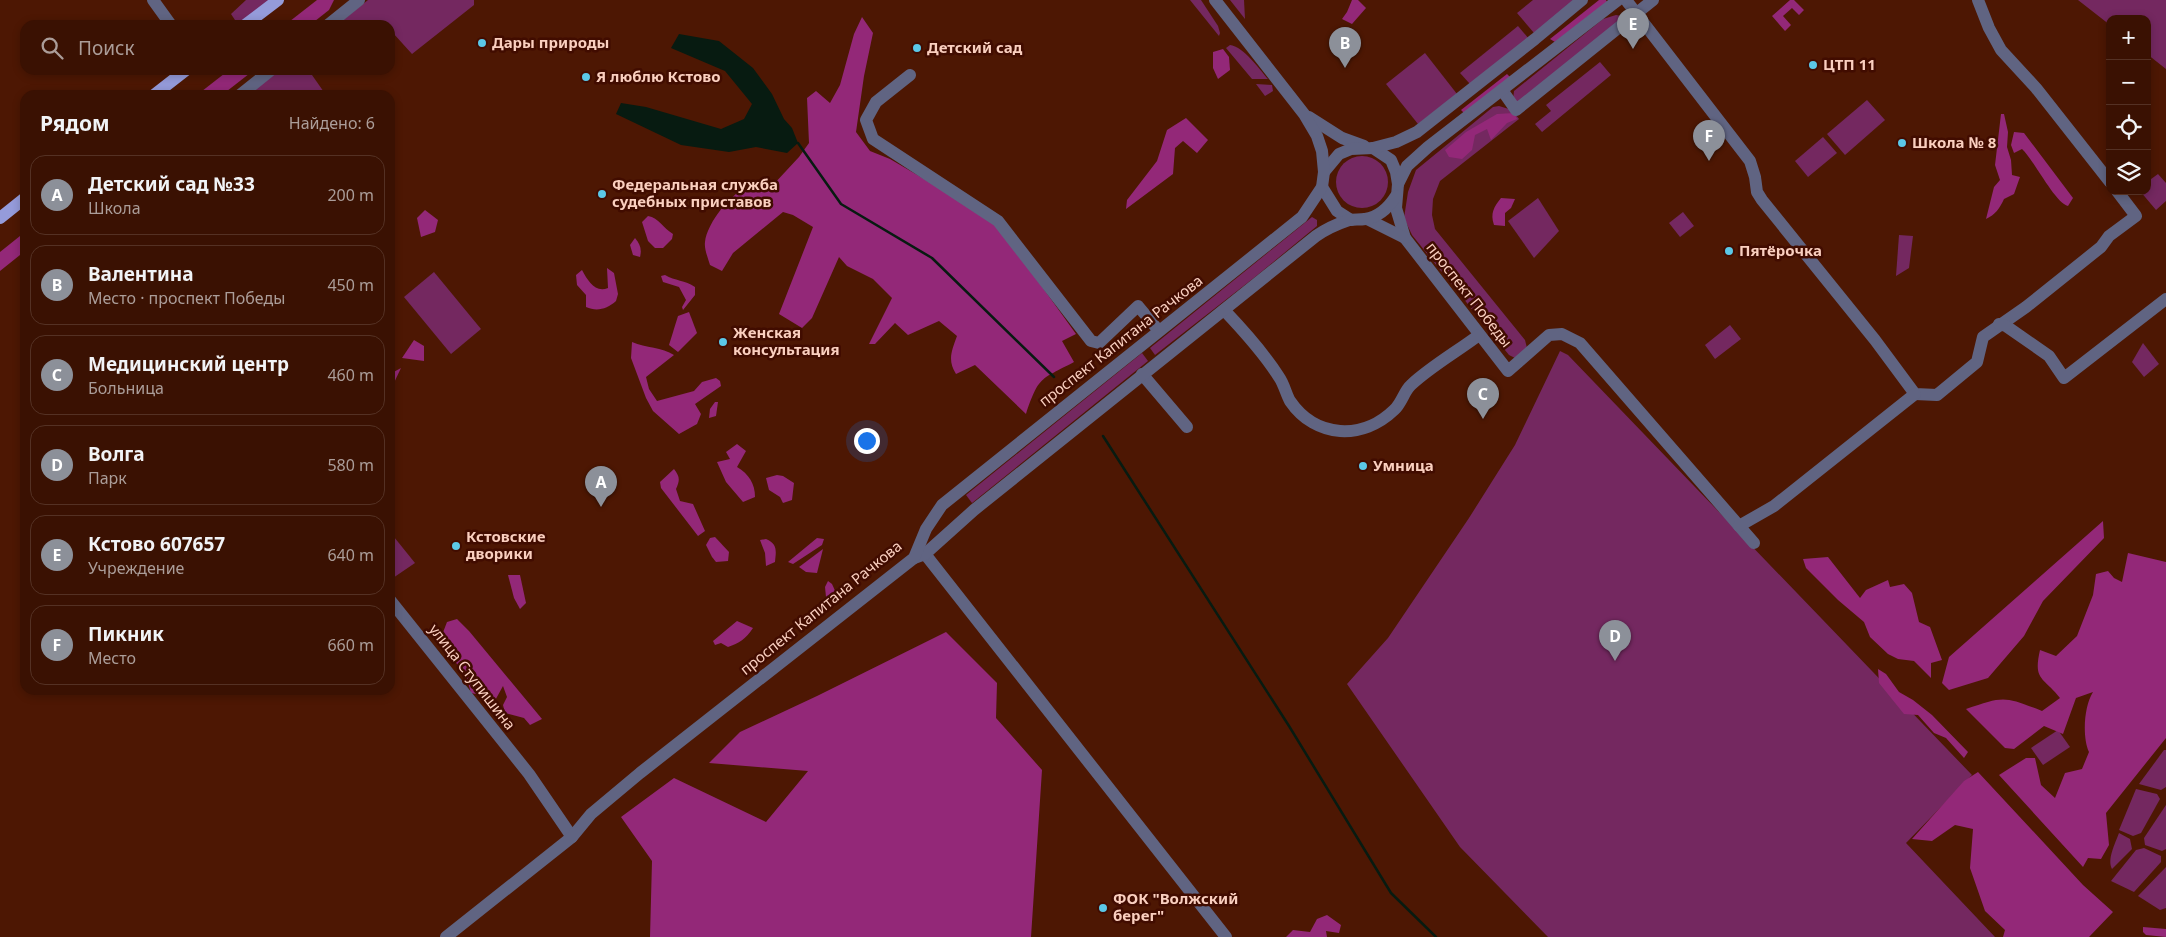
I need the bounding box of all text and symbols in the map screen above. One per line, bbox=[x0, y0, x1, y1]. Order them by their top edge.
pin: E bbox=[1617, 8, 1649, 49]
map controls bbox=[2106, 15, 2151, 195]
button: + bbox=[2106, 15, 2151, 60]
search box bbox=[20, 20, 395, 75]
pin: B bbox=[1329, 27, 1361, 68]
place label: Дары природы bbox=[492, 32, 609, 52]
icon: search bbox=[38, 34, 66, 62]
text: Поиск bbox=[78, 35, 134, 61]
marker: Дары природы bbox=[476, 37, 488, 49]
place label: Детский сад bbox=[927, 37, 1023, 57]
marker: Детский сад bbox=[911, 42, 923, 54]
place label: ЦТП 11 bbox=[1823, 54, 1876, 74]
marker: ЦТП 11 bbox=[1807, 59, 1819, 71]
button: − bbox=[2106, 60, 2151, 105]
place label: Я люблю Кстово bbox=[596, 66, 721, 86]
marker: Я люблю Кстово bbox=[580, 71, 592, 83]
button: locate bbox=[2106, 105, 2151, 150]
text: Рядом bbox=[40, 109, 110, 137]
text: Найдено: 6 bbox=[289, 112, 375, 134]
pin: F bbox=[1693, 120, 1725, 161]
place label: Школа № 8 bbox=[1912, 132, 1997, 152]
marker: Школа № 8 bbox=[1896, 137, 1908, 149]
button: layers bbox=[2106, 150, 2151, 195]
text: Детский сад №33 bbox=[88, 171, 255, 197]
place label: Федеральная служба судебных приставов bbox=[612, 174, 778, 211]
text: A bbox=[51, 184, 63, 206]
text: 200 m bbox=[327, 184, 374, 206]
marker: Федеральная служба судебных приставов bbox=[596, 188, 608, 200]
text: Школа bbox=[88, 197, 141, 219]
street label: проспект Победы bbox=[1422, 238, 1517, 351]
place label: Пятёрочка bbox=[1739, 240, 1822, 260]
marker: Пятёрочка bbox=[1723, 245, 1735, 257]
text: Валентина bbox=[88, 261, 194, 287]
street label: проспект Капитана Рачкова bbox=[1034, 270, 1206, 410]
text: B bbox=[52, 274, 62, 296]
text: 450 m bbox=[327, 274, 374, 296]
text: Место · проспект Победы bbox=[88, 287, 285, 309]
place label: Женская консультация bbox=[733, 322, 840, 359]
marker: Женская консультация bbox=[717, 336, 729, 348]
text: Медицинский центр bbox=[88, 351, 289, 377]
text: C bbox=[52, 364, 62, 386]
text: 460 m bbox=[327, 364, 374, 386]
text: Больница bbox=[88, 377, 164, 399]
pin: C bbox=[1467, 378, 1499, 419]
your location bbox=[854, 428, 880, 454]
text: Волга bbox=[88, 441, 145, 467]
text: D bbox=[51, 454, 63, 476]
text: 580 m bbox=[327, 454, 374, 476]
place label: Умница bbox=[1373, 455, 1434, 475]
marker: Умница bbox=[1357, 460, 1369, 472]
pin: A bbox=[585, 466, 617, 507]
text: Парк bbox=[88, 467, 127, 489]
place label: Кстовские дворики bbox=[466, 526, 546, 563]
text: Кстово 607657 bbox=[88, 531, 225, 557]
street label: проспект Капитана Рачкова bbox=[735, 536, 905, 679]
marker: Кстовские дворики bbox=[450, 540, 462, 552]
text: E bbox=[53, 544, 61, 566]
text: 640 m bbox=[327, 544, 374, 566]
text: Учреждение bbox=[88, 557, 184, 579]
street label: улица Ступишина bbox=[425, 619, 520, 733]
pin: D bbox=[1599, 620, 1631, 661]
text: Пикник bbox=[88, 621, 164, 647]
text: F bbox=[53, 634, 61, 656]
text: 660 m bbox=[327, 634, 374, 656]
text: Место bbox=[88, 647, 136, 669]
place label: ФОК "Волжский берег" bbox=[1113, 888, 1238, 925]
marker: ФОК "Волжский берег" bbox=[1097, 902, 1109, 914]

